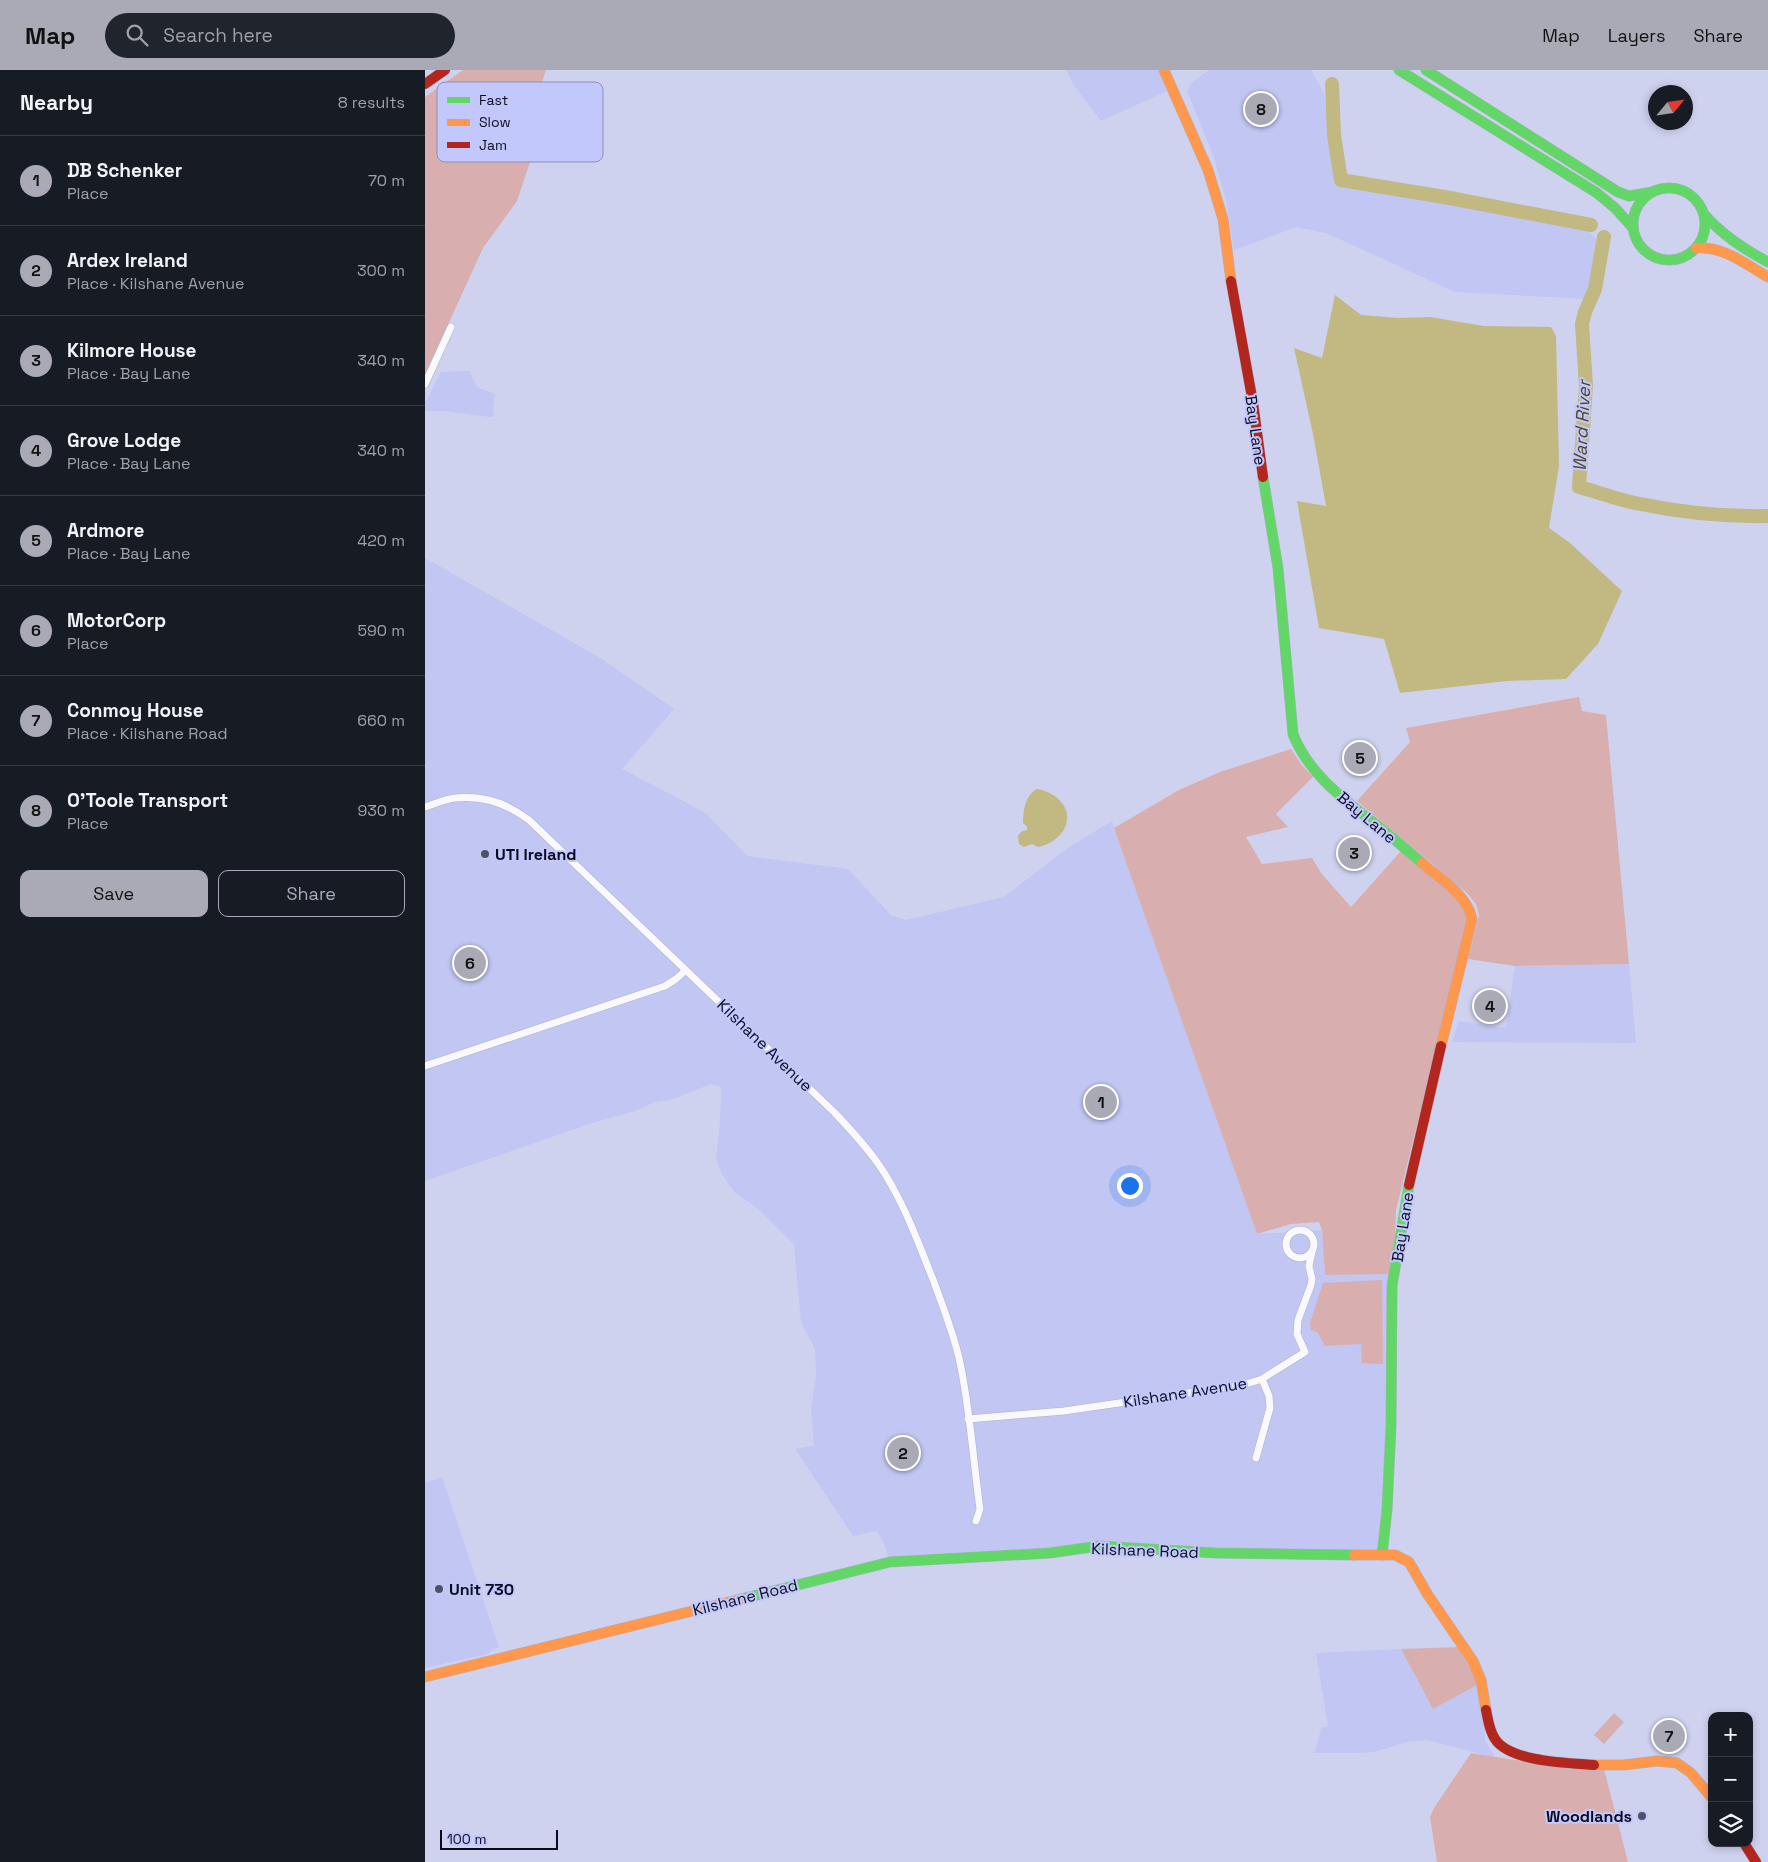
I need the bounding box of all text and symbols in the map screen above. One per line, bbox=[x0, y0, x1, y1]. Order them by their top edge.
search box bbox=[105, 13, 455, 58]
text: Map bbox=[25, 20, 75, 51]
icon: search bbox=[123, 21, 151, 49]
text: Search here bbox=[163, 23, 273, 48]
text: Map bbox=[1542, 24, 1580, 47]
text: Layers bbox=[1608, 24, 1665, 47]
text: Share bbox=[1693, 24, 1743, 47]
legend bbox=[437, 82, 603, 162]
north arrow bbox=[1648, 85, 1693, 130]
text: Nearby bbox=[20, 89, 93, 116]
pin: 8 bbox=[1245, 90, 1277, 128]
text: Fast bbox=[479, 91, 508, 109]
text: 8 results bbox=[338, 92, 405, 113]
text: Slow bbox=[479, 113, 511, 131]
text: Jam bbox=[479, 136, 507, 154]
text: DB Schenker bbox=[67, 158, 182, 183]
text: 1 bbox=[32, 170, 40, 191]
text: 70 m bbox=[368, 170, 405, 191]
text: Place bbox=[67, 183, 109, 204]
text: Ardex Ireland bbox=[67, 248, 188, 273]
text: 2 bbox=[31, 260, 41, 281]
text: 300 m bbox=[357, 260, 405, 281]
text: Place · Kilshane Avenue bbox=[67, 273, 245, 294]
text: Kilmore House bbox=[67, 338, 197, 363]
text: 3 bbox=[31, 350, 41, 371]
text: 340 m bbox=[357, 350, 405, 371]
text: Place · Bay Lane bbox=[67, 363, 190, 384]
water label: Ward River bbox=[1568, 378, 1595, 472]
street label: Bay Lane bbox=[1240, 394, 1271, 467]
text: Grove Lodge bbox=[67, 428, 181, 453]
text: 4 bbox=[31, 440, 41, 461]
text: 340 m bbox=[357, 440, 405, 461]
text: Place · Bay Lane bbox=[67, 453, 190, 474]
text: Ardmore bbox=[67, 518, 144, 543]
text: 5 bbox=[31, 530, 41, 551]
text: 420 m bbox=[357, 530, 405, 551]
text: Place · Bay Lane bbox=[67, 543, 190, 564]
text: MotorCorp bbox=[67, 608, 166, 633]
text: 6 bbox=[31, 620, 41, 641]
text: 590 m bbox=[357, 620, 405, 641]
text: Place bbox=[67, 633, 109, 654]
text: Conmoy House bbox=[67, 698, 204, 723]
text: 7 bbox=[32, 710, 40, 731]
text: 660 m bbox=[357, 710, 405, 731]
text: Place · Kilshane Road bbox=[67, 723, 227, 744]
pin: 5 bbox=[1344, 739, 1376, 777]
street label: Bay Lane bbox=[1333, 787, 1401, 848]
text: O'Toole Transport bbox=[67, 788, 228, 813]
text: 8 bbox=[31, 800, 41, 821]
text: 930 m bbox=[357, 800, 405, 821]
text: Place bbox=[67, 813, 109, 834]
pin: 3 bbox=[1338, 834, 1370, 872]
place label: UTI Ireland bbox=[495, 844, 577, 865]
marker: UTI Ireland bbox=[479, 848, 491, 860]
button: Save bbox=[20, 870, 208, 917]
button: Share bbox=[218, 870, 405, 917]
pin: 6 bbox=[454, 944, 486, 982]
pin: 4 bbox=[1474, 987, 1506, 1025]
street label: Kilshane Avenue bbox=[712, 994, 817, 1096]
pin: 1 bbox=[1085, 1083, 1117, 1121]
your location bbox=[1117, 1173, 1143, 1199]
street label: Bay Lane bbox=[1387, 1191, 1418, 1264]
street label: Kilshane Avenue bbox=[1122, 1372, 1248, 1413]
pin: 2 bbox=[887, 1434, 919, 1472]
street label: Kilshane Road bbox=[1091, 1538, 1199, 1563]
street label: Kilshane Road bbox=[690, 1574, 800, 1621]
place label: Unit 730 bbox=[449, 1579, 514, 1600]
marker: Unit 730 bbox=[433, 1583, 445, 1595]
map controls bbox=[1708, 1712, 1753, 1847]
button: + bbox=[1708, 1712, 1753, 1757]
pin: 7 bbox=[1653, 1717, 1685, 1755]
button: − bbox=[1708, 1757, 1753, 1802]
button: layers bbox=[1708, 1802, 1753, 1847]
place label: Woodlands bbox=[1546, 1806, 1632, 1827]
marker: Woodlands bbox=[1636, 1810, 1648, 1822]
scale bar bbox=[440, 1827, 557, 1850]
text: 100 m bbox=[447, 1830, 486, 1848]

